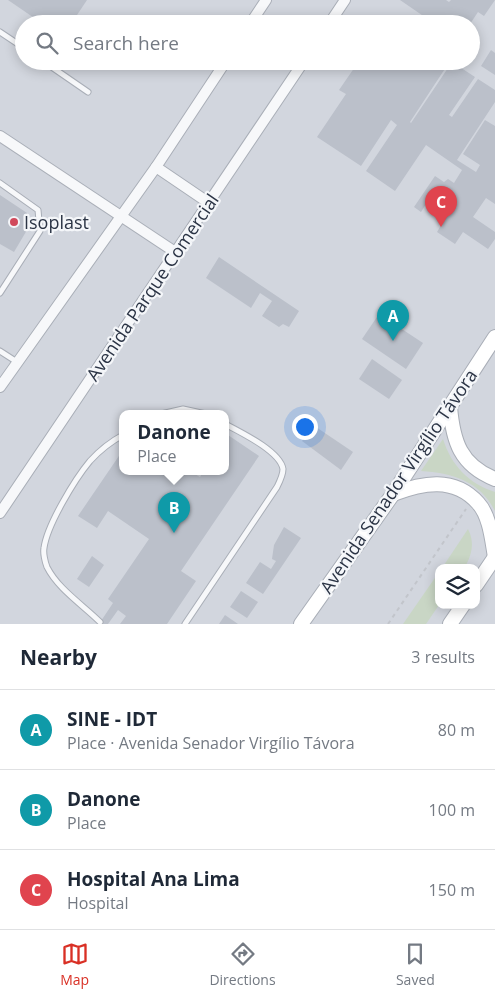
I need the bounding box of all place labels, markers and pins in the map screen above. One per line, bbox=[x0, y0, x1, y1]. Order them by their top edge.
pin: C bbox=[425, 186, 457, 227]
place label: Isoplast bbox=[24, 210, 89, 234]
marker: Isoplast bbox=[8, 216, 20, 228]
pin: A bbox=[377, 300, 409, 341]
pin: B bbox=[158, 492, 190, 533]

